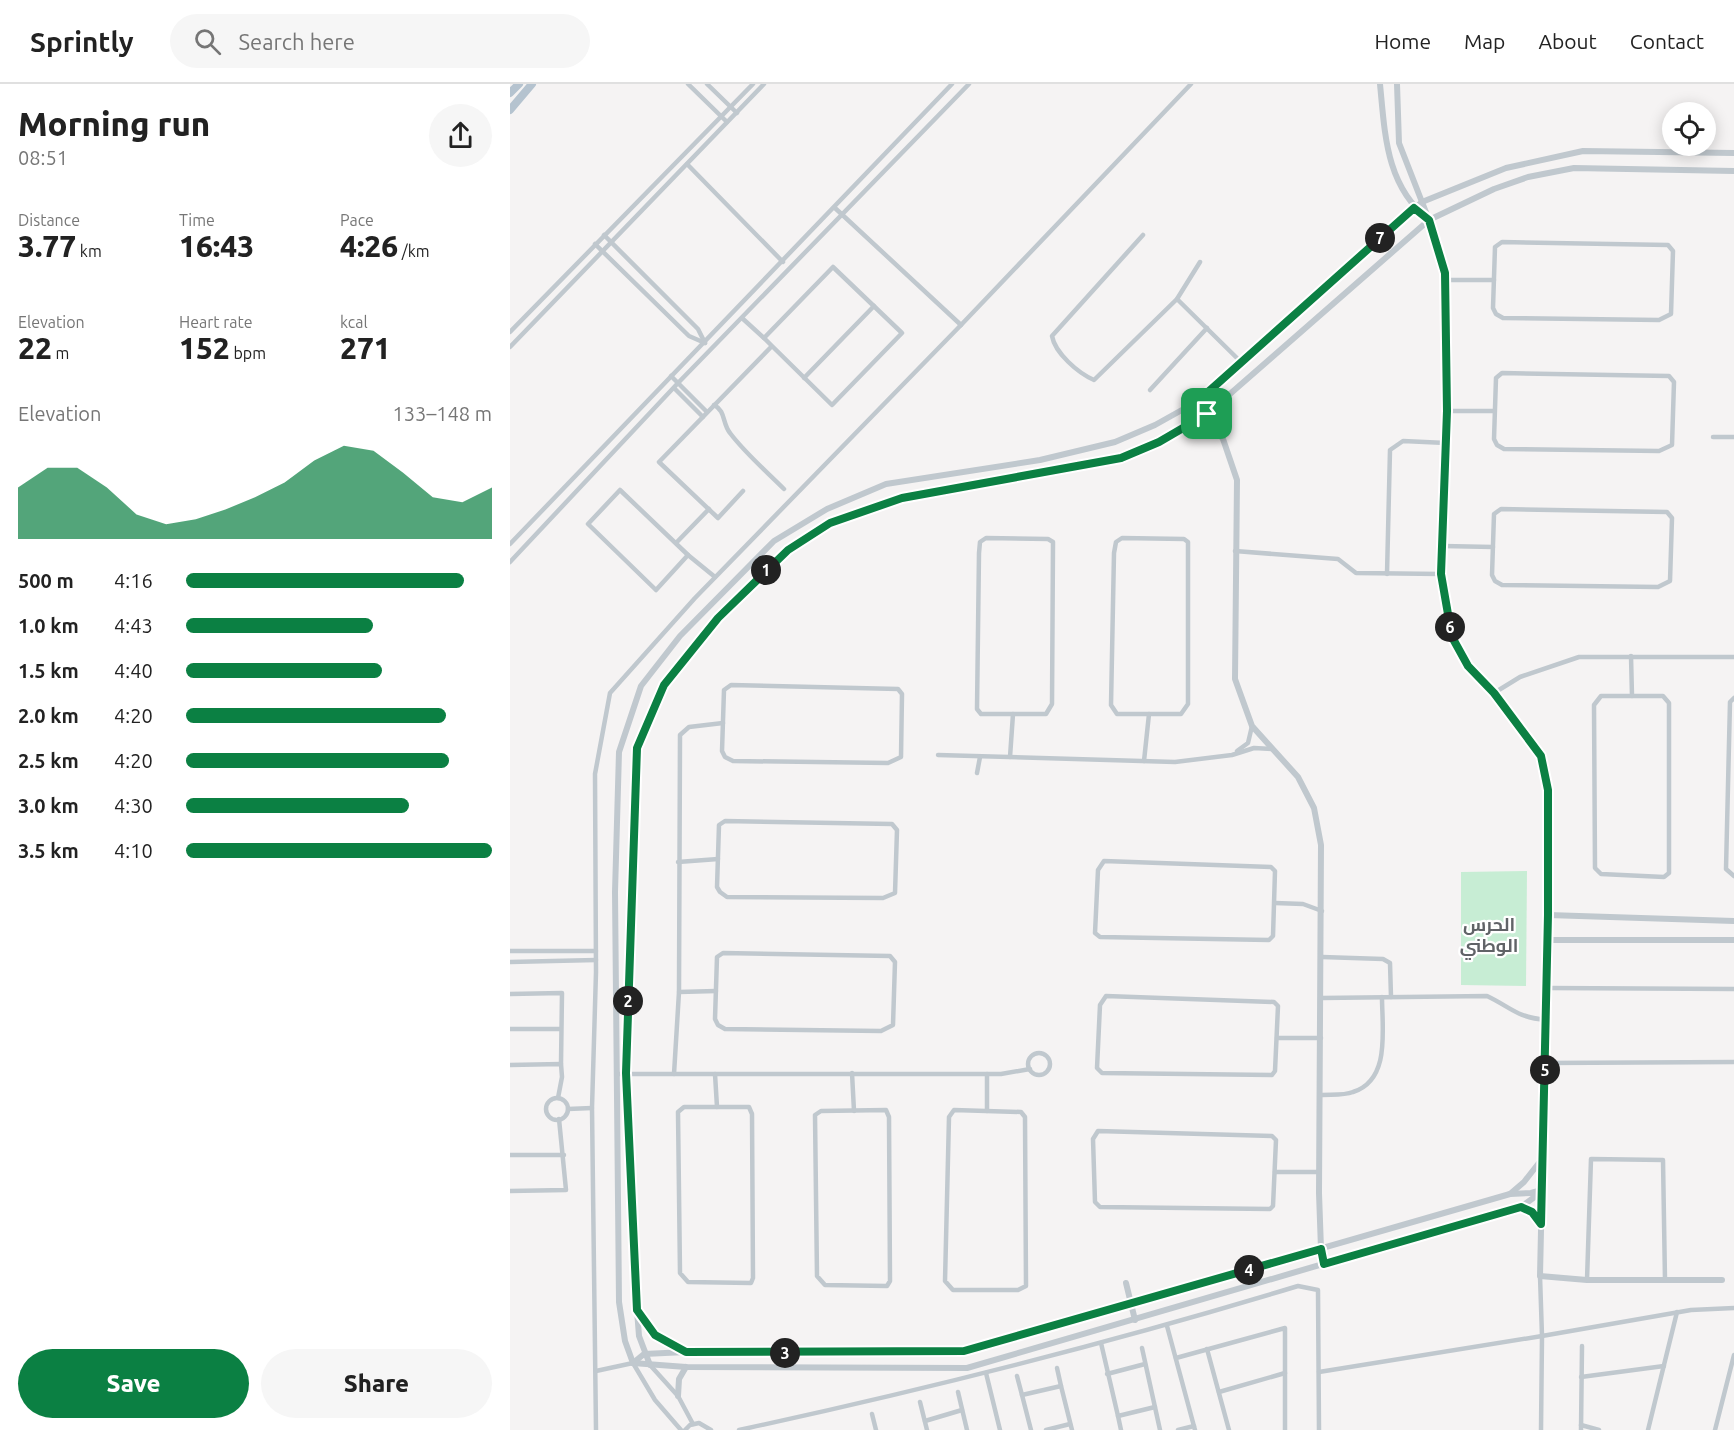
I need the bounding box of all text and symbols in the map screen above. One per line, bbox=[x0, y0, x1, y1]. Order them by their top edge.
search box bbox=[170, 14, 590, 68]
icon: search bbox=[191, 25, 224, 58]
text: Sprintly bbox=[30, 26, 134, 57]
text: Search here bbox=[239, 29, 355, 54]
text: Home bbox=[1374, 29, 1431, 53]
text: Map bbox=[1464, 29, 1505, 53]
text: About bbox=[1538, 29, 1597, 53]
text: Contact bbox=[1630, 29, 1704, 53]
map controls bbox=[1662, 102, 1716, 156]
button: locate bbox=[1662, 102, 1716, 156]
button: share bbox=[429, 104, 492, 167]
text: Morning run bbox=[18, 105, 210, 142]
text: 08:51 bbox=[18, 146, 68, 169]
text: Distance bbox=[18, 211, 80, 229]
text: Time bbox=[179, 211, 215, 229]
text: Pace bbox=[340, 211, 374, 229]
pin: 7 bbox=[1365, 223, 1395, 253]
text: 3.77 bbox=[18, 229, 76, 263]
text: 16:43 bbox=[179, 229, 254, 263]
text: 4:26 bbox=[340, 229, 398, 263]
text: 7 bbox=[1375, 229, 1385, 247]
text: km bbox=[76, 242, 102, 260]
text: /km bbox=[398, 242, 430, 260]
text: Elevation bbox=[18, 313, 85, 331]
text: Heart rate bbox=[179, 313, 253, 331]
text: kcal bbox=[340, 313, 368, 331]
text: 22 bbox=[18, 331, 52, 365]
text: 152 bbox=[179, 331, 230, 365]
text: 271 bbox=[340, 331, 391, 365]
text: m bbox=[52, 344, 69, 362]
text: bpm bbox=[230, 344, 266, 362]
pin bbox=[1181, 388, 1232, 439]
icon: arrive bbox=[1190, 397, 1223, 430]
text: Elevation bbox=[18, 402, 101, 425]
text: 133–148 m bbox=[393, 402, 492, 425]
pin: 1 bbox=[751, 555, 781, 585]
text: 1 bbox=[761, 561, 771, 579]
text: 500 m bbox=[18, 569, 74, 592]
text: 4:16 bbox=[114, 569, 153, 592]
pin: 6 bbox=[1435, 612, 1465, 642]
text: 1.0 km bbox=[18, 614, 79, 637]
text: 4:43 bbox=[114, 614, 153, 637]
text: 6 bbox=[1445, 618, 1455, 636]
text: 1.5 km bbox=[18, 659, 79, 682]
text: 4:40 bbox=[114, 659, 153, 682]
text: 2.0 km bbox=[18, 704, 79, 727]
text: 4:20 bbox=[114, 704, 153, 727]
text: 2.5 km bbox=[18, 749, 79, 772]
text: 4:20 bbox=[114, 749, 153, 772]
text: 3.0 km bbox=[18, 794, 79, 817]
text: 4:30 bbox=[114, 794, 153, 817]
text: 3.5 km bbox=[18, 839, 79, 862]
text: 4:10 bbox=[114, 839, 153, 862]
district label: الحرس الوطني bbox=[1460, 914, 1518, 961]
pin: 2 bbox=[613, 986, 643, 1016]
text: 2 bbox=[623, 992, 633, 1010]
pin: 5 bbox=[1530, 1055, 1560, 1085]
text: 5 bbox=[1540, 1061, 1550, 1079]
pin: 4 bbox=[1234, 1255, 1264, 1285]
text: 4 bbox=[1244, 1261, 1254, 1279]
pin: 3 bbox=[770, 1338, 800, 1368]
text: 3 bbox=[780, 1344, 790, 1362]
button: Save bbox=[18, 1349, 249, 1418]
button: Share bbox=[261, 1349, 492, 1418]

